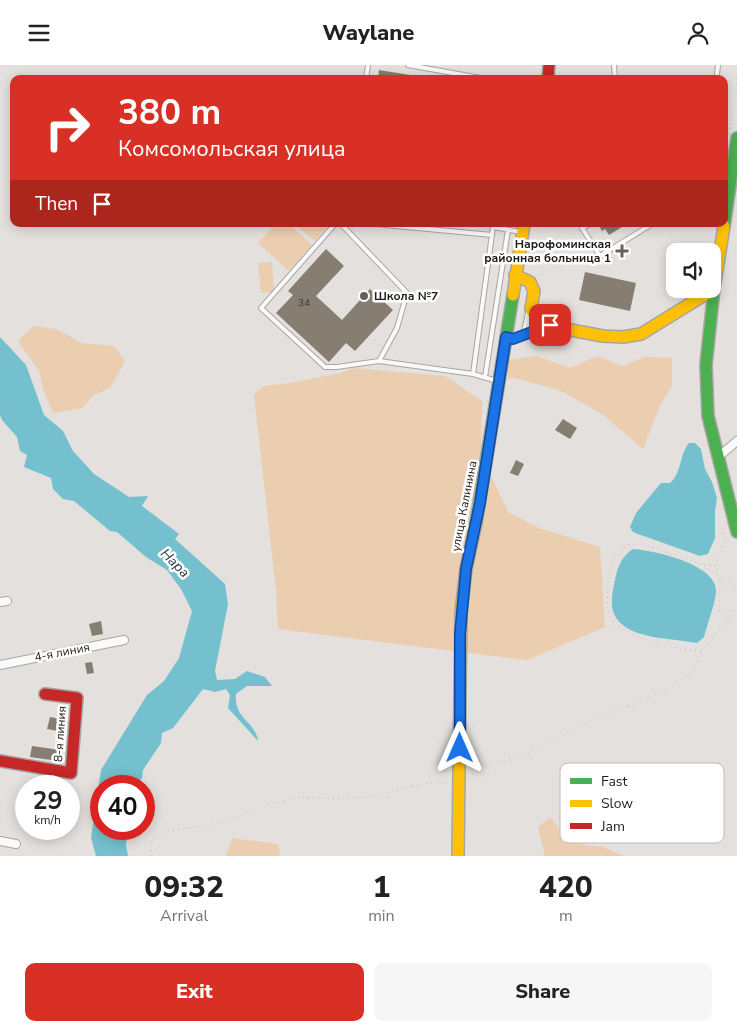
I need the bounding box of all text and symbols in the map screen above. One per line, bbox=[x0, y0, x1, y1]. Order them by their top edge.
text: Waylane bbox=[323, 18, 414, 48]
icon: menu bbox=[25, 19, 53, 47]
icon: person bbox=[684, 19, 712, 47]
text: 380 m bbox=[118, 89, 221, 136]
icon: right bbox=[35, 95, 100, 160]
text: Комсомольская улица bbox=[118, 134, 346, 164]
icon: arrive bbox=[88, 190, 116, 218]
text: Then bbox=[35, 191, 78, 217]
place label: Нарофоминская районная больница 1 bbox=[484, 236, 611, 266]
map controls bbox=[666, 243, 721, 298]
button: sound bbox=[666, 243, 721, 298]
marker: Нарофоминская районная больница 1 bbox=[615, 244, 629, 258]
place label: Школа №7 bbox=[374, 288, 438, 304]
marker: Школа №7 bbox=[358, 290, 370, 302]
house number: 34 bbox=[298, 296, 310, 310]
pin bbox=[529, 304, 571, 346]
icon: arrive bbox=[536, 311, 564, 339]
street label: улица Калинина bbox=[447, 459, 481, 553]
water label: Нара bbox=[156, 544, 194, 582]
street label: 4-я линия bbox=[33, 639, 91, 665]
street label: 8-я линия bbox=[50, 705, 70, 763]
position arrow bbox=[433, 721, 485, 773]
legend bbox=[560, 763, 724, 843]
text: Fast bbox=[601, 772, 627, 791]
speed limit sign: 40 bbox=[90, 775, 155, 840]
text: 29 bbox=[32, 784, 63, 818]
text: Slow bbox=[601, 794, 633, 813]
text: km/h bbox=[34, 812, 61, 828]
text: Jam bbox=[600, 817, 625, 836]
text: 09:32 bbox=[144, 867, 224, 908]
text: 1 bbox=[372, 867, 390, 908]
text: 420 bbox=[539, 867, 593, 908]
text: Arrival bbox=[160, 905, 208, 927]
text: min bbox=[368, 905, 395, 927]
text: m bbox=[559, 905, 573, 927]
button: Exit bbox=[25, 963, 364, 1021]
button: Share bbox=[374, 963, 712, 1021]

